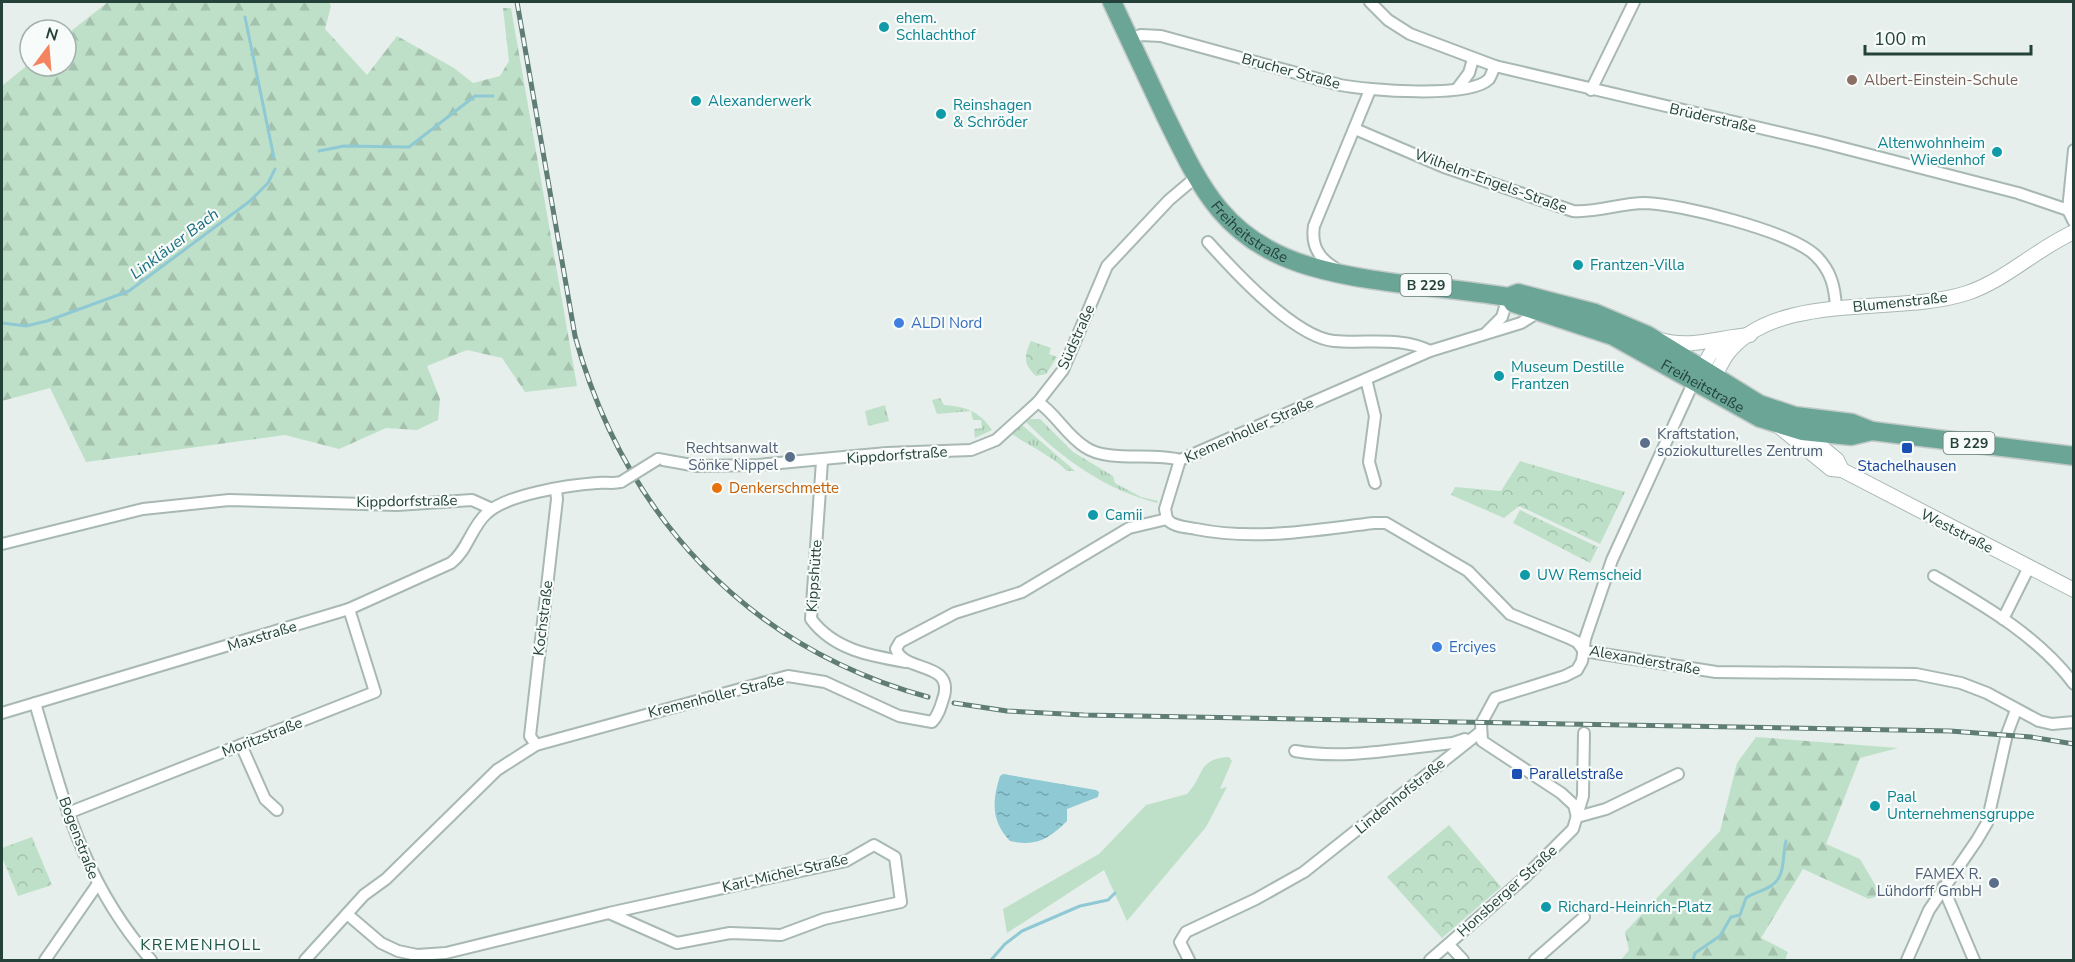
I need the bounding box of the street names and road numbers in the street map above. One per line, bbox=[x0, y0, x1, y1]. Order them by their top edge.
street label: Brucher Straße bbox=[1239, 48, 1343, 94]
street label: Brüderstraße bbox=[1667, 98, 1759, 138]
street label: Wilhelm-Engels-Straße bbox=[1412, 144, 1570, 218]
street label: Freiheitstraße bbox=[1206, 197, 1291, 268]
road number: B 229 bbox=[1400, 274, 1452, 296]
street label: Blumenstraße bbox=[1852, 287, 1948, 317]
street label: Südstraße bbox=[1053, 301, 1099, 373]
street label: Freiheitstraße bbox=[1657, 355, 1748, 417]
street label: Kremenholler Straße bbox=[1181, 392, 1317, 468]
road number: B 229 bbox=[1944, 432, 1994, 454]
street label: Kippdorfstraße bbox=[846, 442, 948, 468]
street label: Kippdorfstraße bbox=[356, 490, 458, 512]
street label: Weststraße bbox=[1917, 504, 1997, 558]
street label: Kippshütte bbox=[801, 539, 827, 613]
street label: Kochstraße bbox=[528, 579, 558, 657]
street label: Maxstraße bbox=[225, 616, 299, 656]
street label: Alexanderstraße bbox=[1588, 640, 1702, 680]
street label: Kremenholler Straße bbox=[646, 669, 786, 723]
street label: Moritzstraße bbox=[219, 712, 305, 762]
street label: Lindenhofstraße bbox=[1351, 754, 1449, 838]
street label: Bogenstraße bbox=[54, 794, 104, 882]
street label: Honsberger Straße bbox=[1453, 841, 1561, 941]
street label: Karl-Michel-Straße bbox=[720, 849, 850, 897]

